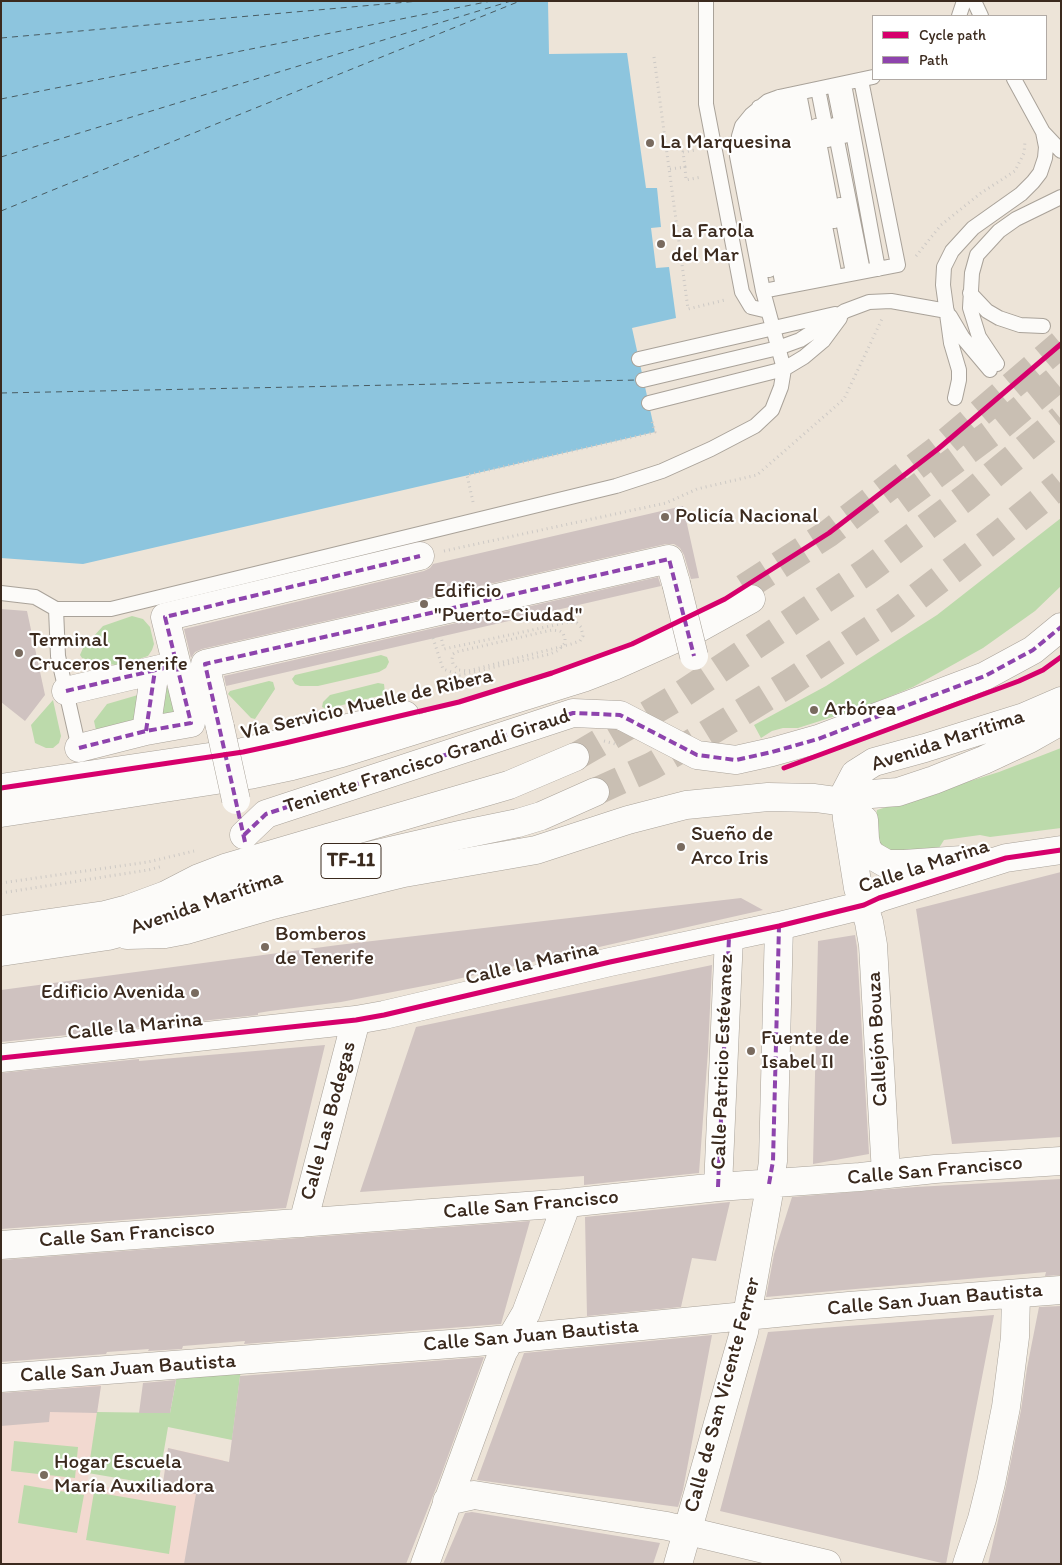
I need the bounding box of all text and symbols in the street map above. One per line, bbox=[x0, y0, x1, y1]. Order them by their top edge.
legend bbox=[872, 15, 1047, 80]
text: Cycle path bbox=[919, 26, 986, 44]
text: Path bbox=[919, 51, 948, 69]
place label: La Marquesina bbox=[660, 130, 791, 156]
marker: La Marquesina bbox=[644, 137, 656, 149]
place label: La Farola del Mar bbox=[671, 219, 754, 269]
marker: La Farola del Mar bbox=[655, 238, 667, 250]
place label: Policía Nacional bbox=[675, 504, 818, 530]
marker: Policía Nacional bbox=[659, 511, 671, 523]
place label: Edificio "Puerto-Ciudad" bbox=[434, 579, 582, 629]
marker: Edificio "Puerto-Ciudad" bbox=[418, 598, 430, 610]
place label: Terminal Cruceros Tenerife bbox=[29, 628, 188, 678]
marker: Terminal Cruceros Tenerife bbox=[13, 647, 25, 659]
street label: Vía Servicio Muelle de Ribera bbox=[238, 664, 496, 746]
place label: Arbórea bbox=[824, 697, 896, 723]
street label: Teniente Francisco Grandi Giraud bbox=[281, 704, 573, 820]
marker: Arbórea bbox=[808, 704, 820, 716]
street label: Avenida Marítima bbox=[868, 704, 1028, 778]
place label: Sueño de Arco Iris bbox=[691, 822, 773, 872]
street label: Calle la Marina bbox=[855, 834, 993, 900]
marker: Sueño de Arco Iris bbox=[675, 841, 687, 853]
road number: TF-11 bbox=[321, 844, 381, 878]
street label: Avenida Marítima bbox=[128, 865, 286, 941]
place label: Bomberos de Tenerife bbox=[275, 922, 374, 972]
street label: Calle la Marina bbox=[463, 936, 601, 992]
marker: Bomberos de Tenerife bbox=[259, 941, 271, 953]
street label: Calle Patricio Estévanez bbox=[707, 954, 739, 1170]
street label: Callejón Bouza bbox=[862, 971, 894, 1107]
place label: Edificio Avenida bbox=[41, 980, 185, 1006]
marker: Edificio Avenida bbox=[189, 987, 201, 999]
street label: Calle la Marina bbox=[66, 1007, 204, 1047]
place label: Fuente de Isabel II bbox=[761, 1026, 849, 1076]
street label: Calle Las Bodegas bbox=[296, 1039, 362, 1203]
marker: Fuente de Isabel II bbox=[745, 1045, 757, 1057]
street label: Calle San Francisco bbox=[846, 1151, 1024, 1191]
street label: Calle San Francisco bbox=[442, 1185, 620, 1225]
street label: Calle San Francisco bbox=[38, 1216, 216, 1254]
street label: Calle de San Vicente Ferrer bbox=[679, 1274, 767, 1516]
street label: Calle San Juan Bautista bbox=[826, 1278, 1044, 1322]
street label: Calle San Juan Bautista bbox=[422, 1314, 640, 1358]
street label: Calle San Juan Bautista bbox=[19, 1349, 237, 1389]
place label: Hogar Escuela María Auxiliadora bbox=[54, 1450, 214, 1500]
marker: Hogar Escuela María Auxiliadora bbox=[38, 1469, 50, 1481]

